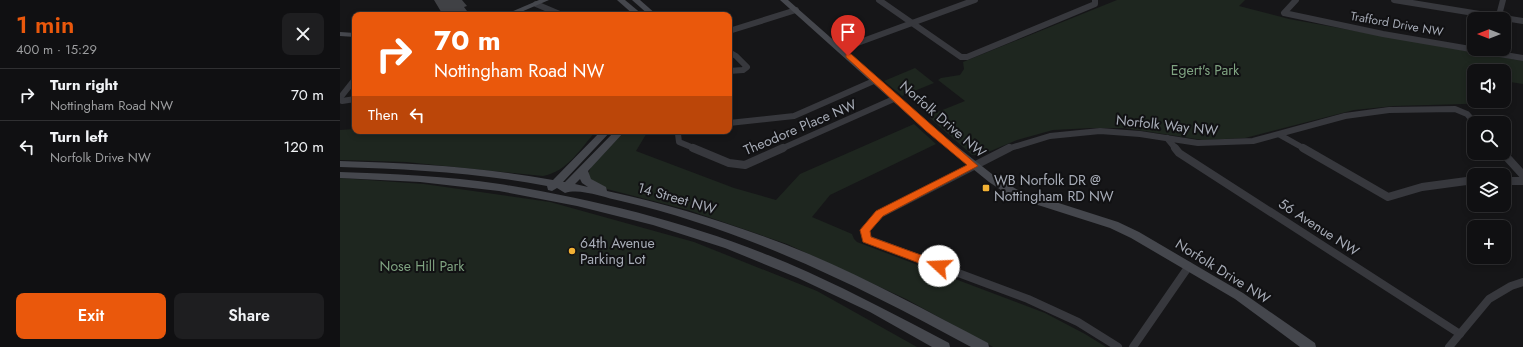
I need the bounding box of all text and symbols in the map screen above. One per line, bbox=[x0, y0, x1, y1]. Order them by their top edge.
text: 1 min bbox=[16, 7, 74, 42]
street label: Trafford Drive NW bbox=[1349, 7, 1445, 41]
north arrow bbox=[1467, 12, 1511, 56]
map controls bbox=[1467, 12, 1511, 264]
button: close bbox=[282, 13, 324, 55]
pin bbox=[831, 15, 865, 56]
text: 70 m bbox=[434, 20, 501, 61]
icon: arrive bbox=[837, 21, 859, 43]
icon: right bbox=[368, 28, 420, 80]
text: 400 m · 15:29 bbox=[16, 40, 97, 59]
text: Nottingham Road NW bbox=[434, 58, 604, 84]
park label: Egert's Park bbox=[1171, 60, 1240, 80]
button: sound bbox=[1467, 64, 1511, 108]
text: Turn right bbox=[50, 74, 118, 96]
street label: Norfolk Drive NW bbox=[895, 76, 991, 162]
icon: right bbox=[16, 84, 38, 106]
text: 70 m bbox=[291, 84, 324, 106]
street label: Theodore Place NW bbox=[741, 94, 860, 160]
text: Nottingham Road NW bbox=[50, 96, 173, 115]
text: Then bbox=[368, 104, 398, 126]
icon: left bbox=[406, 104, 428, 126]
street label: Norfolk Way NW bbox=[1115, 110, 1219, 140]
button: search bbox=[1467, 116, 1511, 160]
text: Turn left bbox=[50, 126, 108, 148]
icon: left bbox=[16, 136, 38, 158]
text: 120 m bbox=[284, 136, 324, 158]
text: Norfolk Drive NW bbox=[50, 148, 151, 167]
button: layers bbox=[1467, 168, 1511, 212]
place label: WB Norfolk DR @ Nottingham RD NW bbox=[994, 170, 1114, 206]
street label: 14 Street NW bbox=[635, 177, 719, 219]
marker: WB Norfolk DR @ Nottingham RD NW bbox=[981, 183, 991, 193]
street label: 56 Avenue NW bbox=[1275, 193, 1363, 261]
button: + bbox=[1467, 220, 1511, 264]
place label: 64th Avenue Parking Lot bbox=[580, 233, 655, 269]
street label: Norfolk Drive NW bbox=[1172, 234, 1274, 308]
position arrow bbox=[918, 245, 960, 287]
marker: 64th Avenue Parking Lot bbox=[567, 246, 577, 256]
park label: Nose Hill Park bbox=[380, 256, 465, 276]
button: Exit bbox=[16, 293, 166, 339]
button: Share bbox=[174, 293, 324, 339]

